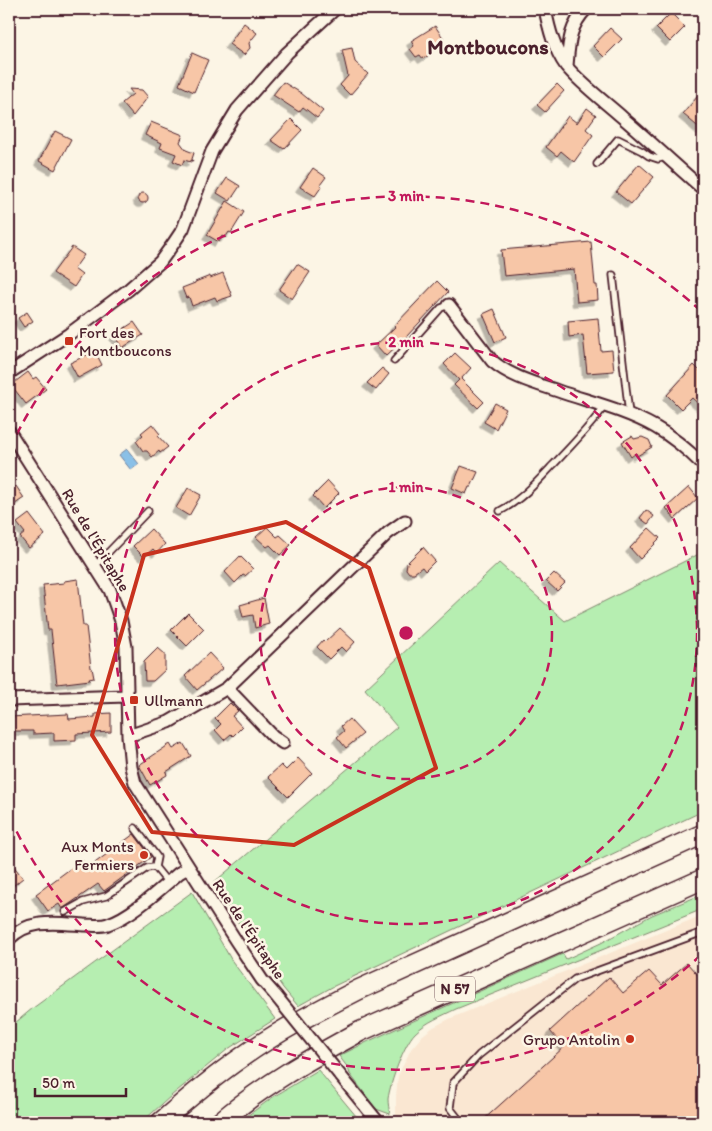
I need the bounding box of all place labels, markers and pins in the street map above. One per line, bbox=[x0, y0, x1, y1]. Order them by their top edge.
place label: Fort des Montboucons bbox=[79, 323, 172, 360]
marker: Fort des Montboucons bbox=[63, 335, 75, 347]
centre of rings bbox=[397, 624, 415, 642]
place label: Ullmann bbox=[144, 691, 204, 710]
marker: Ullmann bbox=[128, 694, 140, 706]
place label: Aux Monts Fermiers bbox=[61, 837, 134, 874]
marker: Aux Monts Fermiers bbox=[138, 849, 150, 861]
place label: Grupo Antolin bbox=[523, 1030, 620, 1049]
marker: Grupo Antolin bbox=[624, 1033, 636, 1045]

